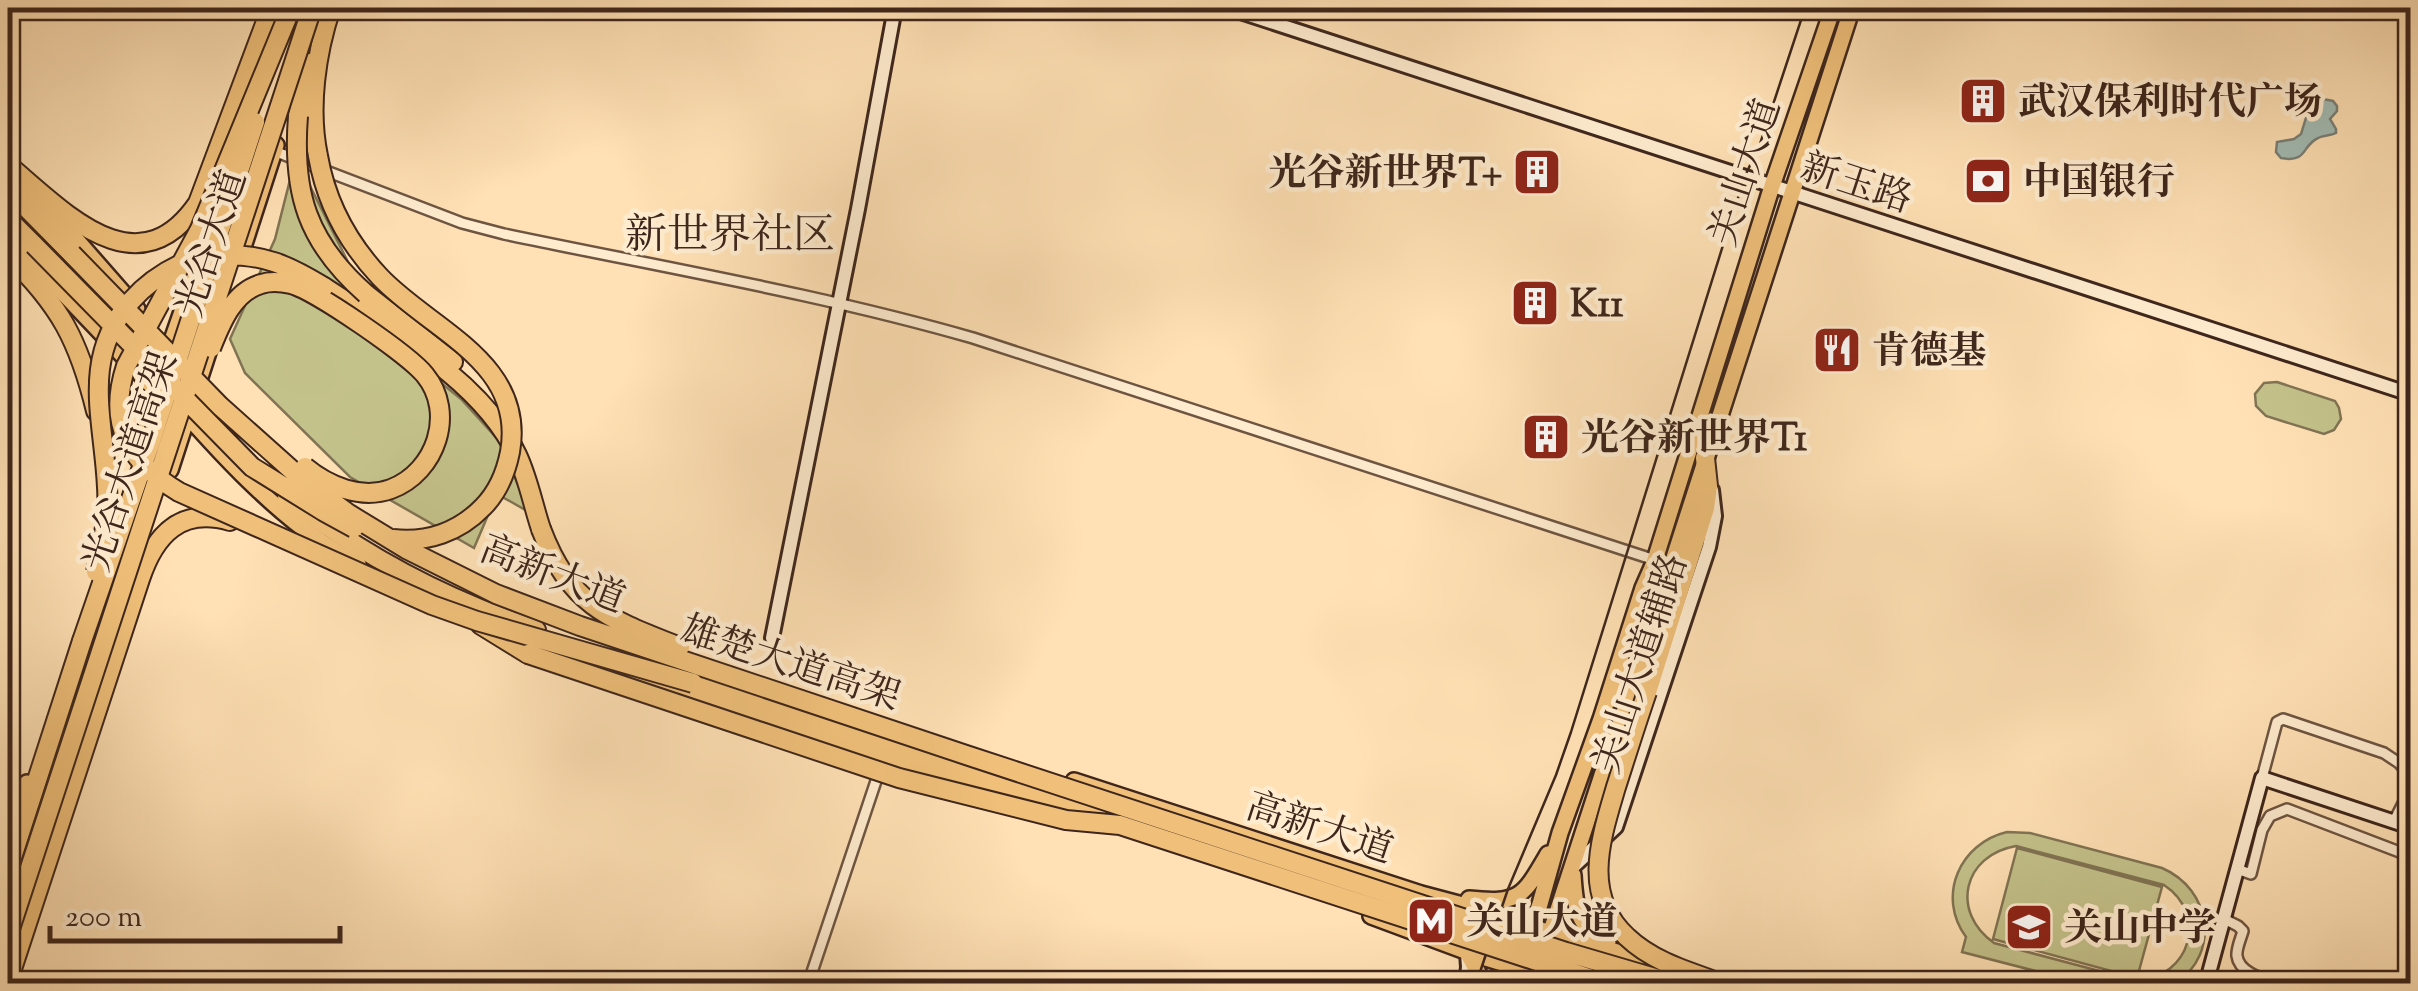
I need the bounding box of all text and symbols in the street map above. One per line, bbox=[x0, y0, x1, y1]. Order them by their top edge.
building icon: 武汉保利时代广场 bbox=[1957, 75, 2009, 127]
place label: 武汉保利时代广场 bbox=[2018, 78, 2322, 132]
street label: 关山大道 bbox=[1699, 93, 1797, 254]
street label: 新玉路 bbox=[1793, 143, 1918, 229]
building icon: 光谷新世界T+ bbox=[1511, 146, 1563, 198]
place label: 光谷新世界T+ bbox=[1269, 149, 1502, 203]
bank icon: 中国银行 bbox=[1962, 155, 2014, 207]
place label: 中国银行 bbox=[2023, 158, 2175, 212]
street label: 光谷大道 bbox=[165, 164, 263, 325]
district label: 新世界社区 bbox=[625, 208, 835, 268]
building icon: K11 bbox=[1509, 277, 1561, 329]
place label: K11 bbox=[1570, 280, 1623, 334]
restaurant icon: 肯德基 bbox=[1811, 324, 1863, 376]
place label: 肯德基 bbox=[1872, 327, 1986, 381]
street label: 光谷大道高架 bbox=[72, 345, 194, 579]
building icon: 光谷新世界T1 bbox=[1520, 411, 1572, 463]
place label: 光谷新世界T1 bbox=[1581, 414, 1807, 468]
street label: 高新大道 bbox=[471, 524, 632, 629]
street label: 关山大道辅路 bbox=[1582, 547, 1704, 781]
street label: 雄楚大道高架 bbox=[673, 605, 907, 727]
street label: 高新大道 bbox=[1238, 782, 1399, 880]
scale bar bbox=[50, 881, 340, 943]
metro station icon: 关山大道 bbox=[1405, 895, 1457, 947]
text: 200 m bbox=[65, 897, 142, 940]
place label: 关山大道 bbox=[1466, 898, 1618, 952]
school or university icon: 关山中学 bbox=[2003, 901, 2055, 953]
place label: 关山中学 bbox=[2064, 904, 2216, 958]

